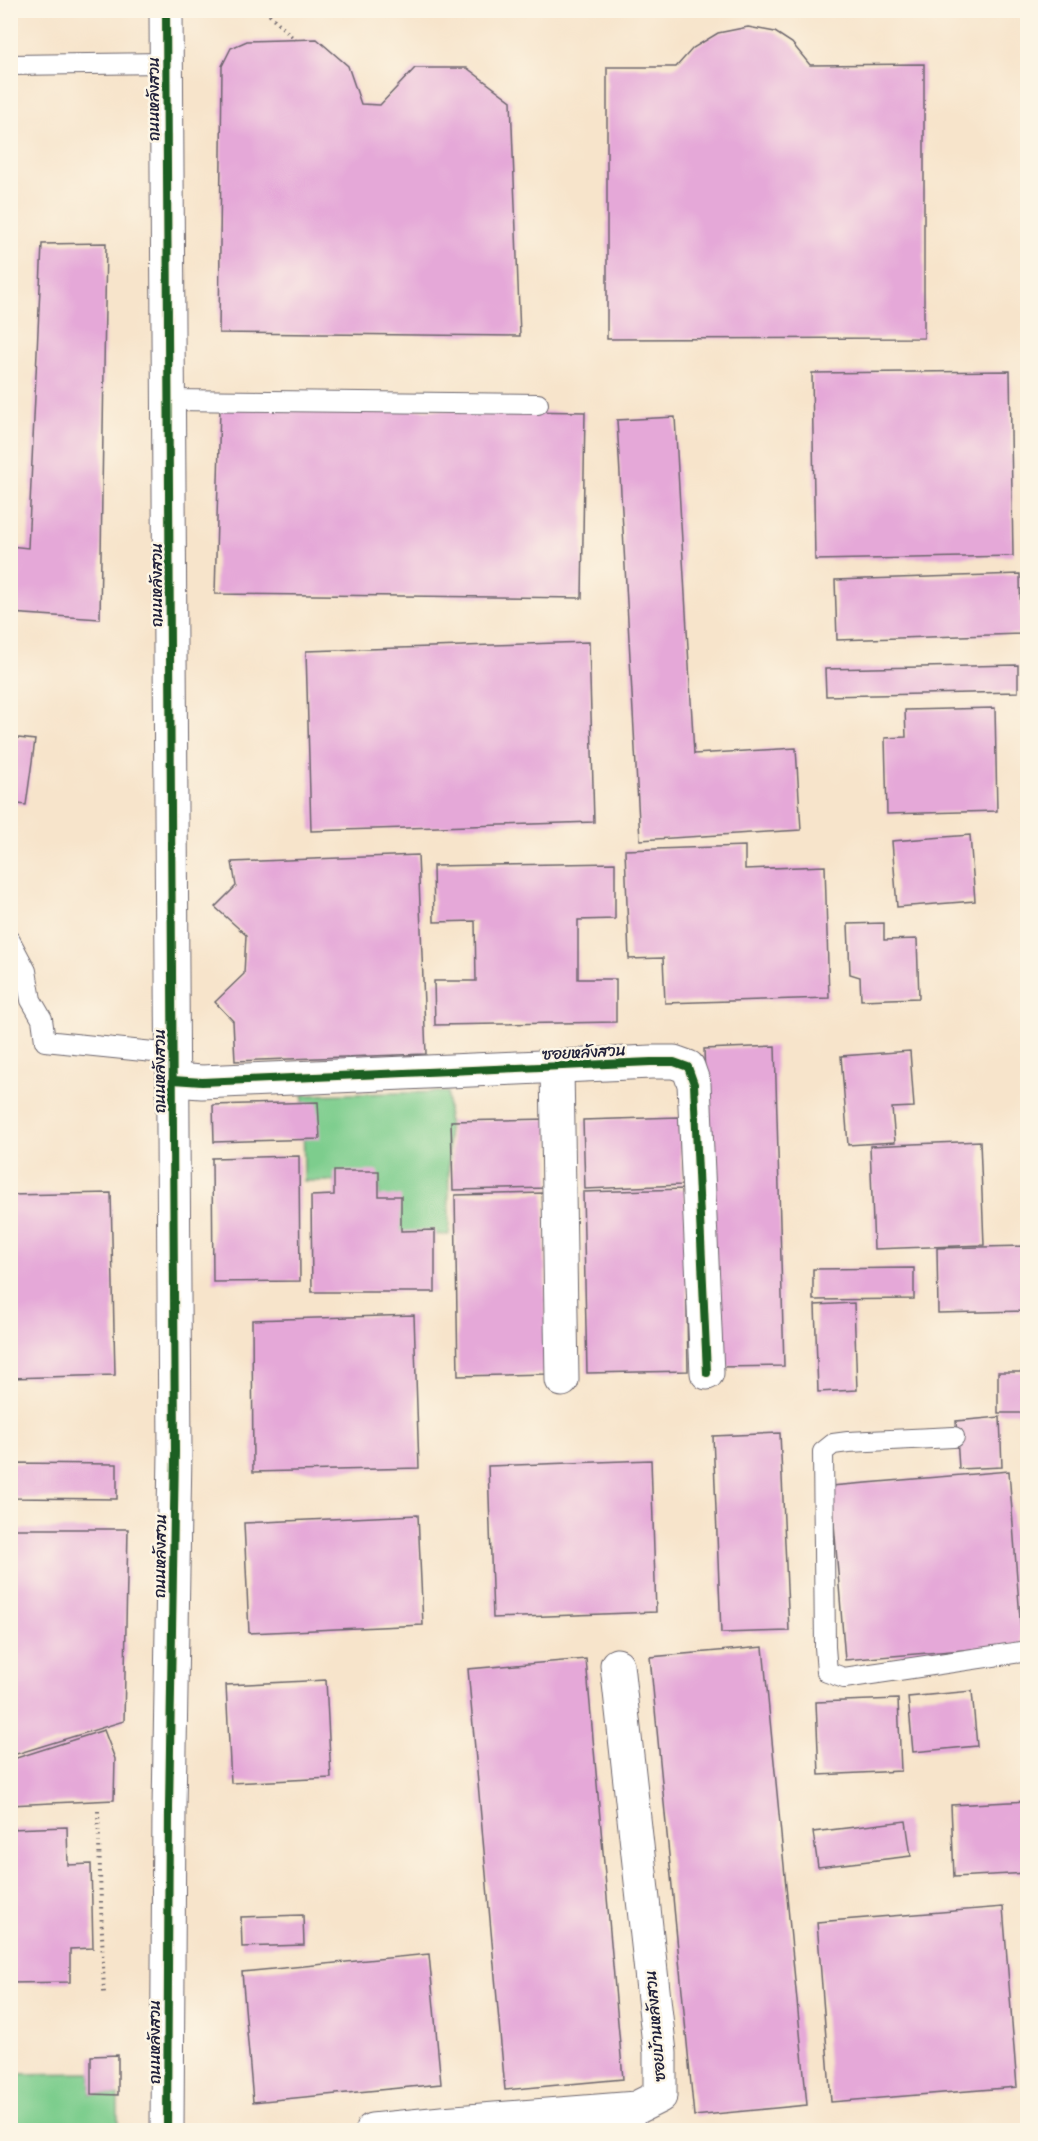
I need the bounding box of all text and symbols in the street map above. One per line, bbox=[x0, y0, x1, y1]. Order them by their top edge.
street label: ถนนหลังสวน bbox=[139, 57, 168, 141]
street label: ถนนหลังสวน bbox=[142, 543, 171, 627]
street label: ถนนหลังสวน bbox=[145, 1029, 174, 1113]
street label: ซอยหลังสวน bbox=[542, 1035, 626, 1069]
street label: ถนนหลังสวน bbox=[145, 1514, 175, 1598]
street label: ซอยบ้านหลังสวน bbox=[636, 1969, 674, 2083]
street label: ถนนหลังสวน bbox=[140, 2000, 169, 2084]

